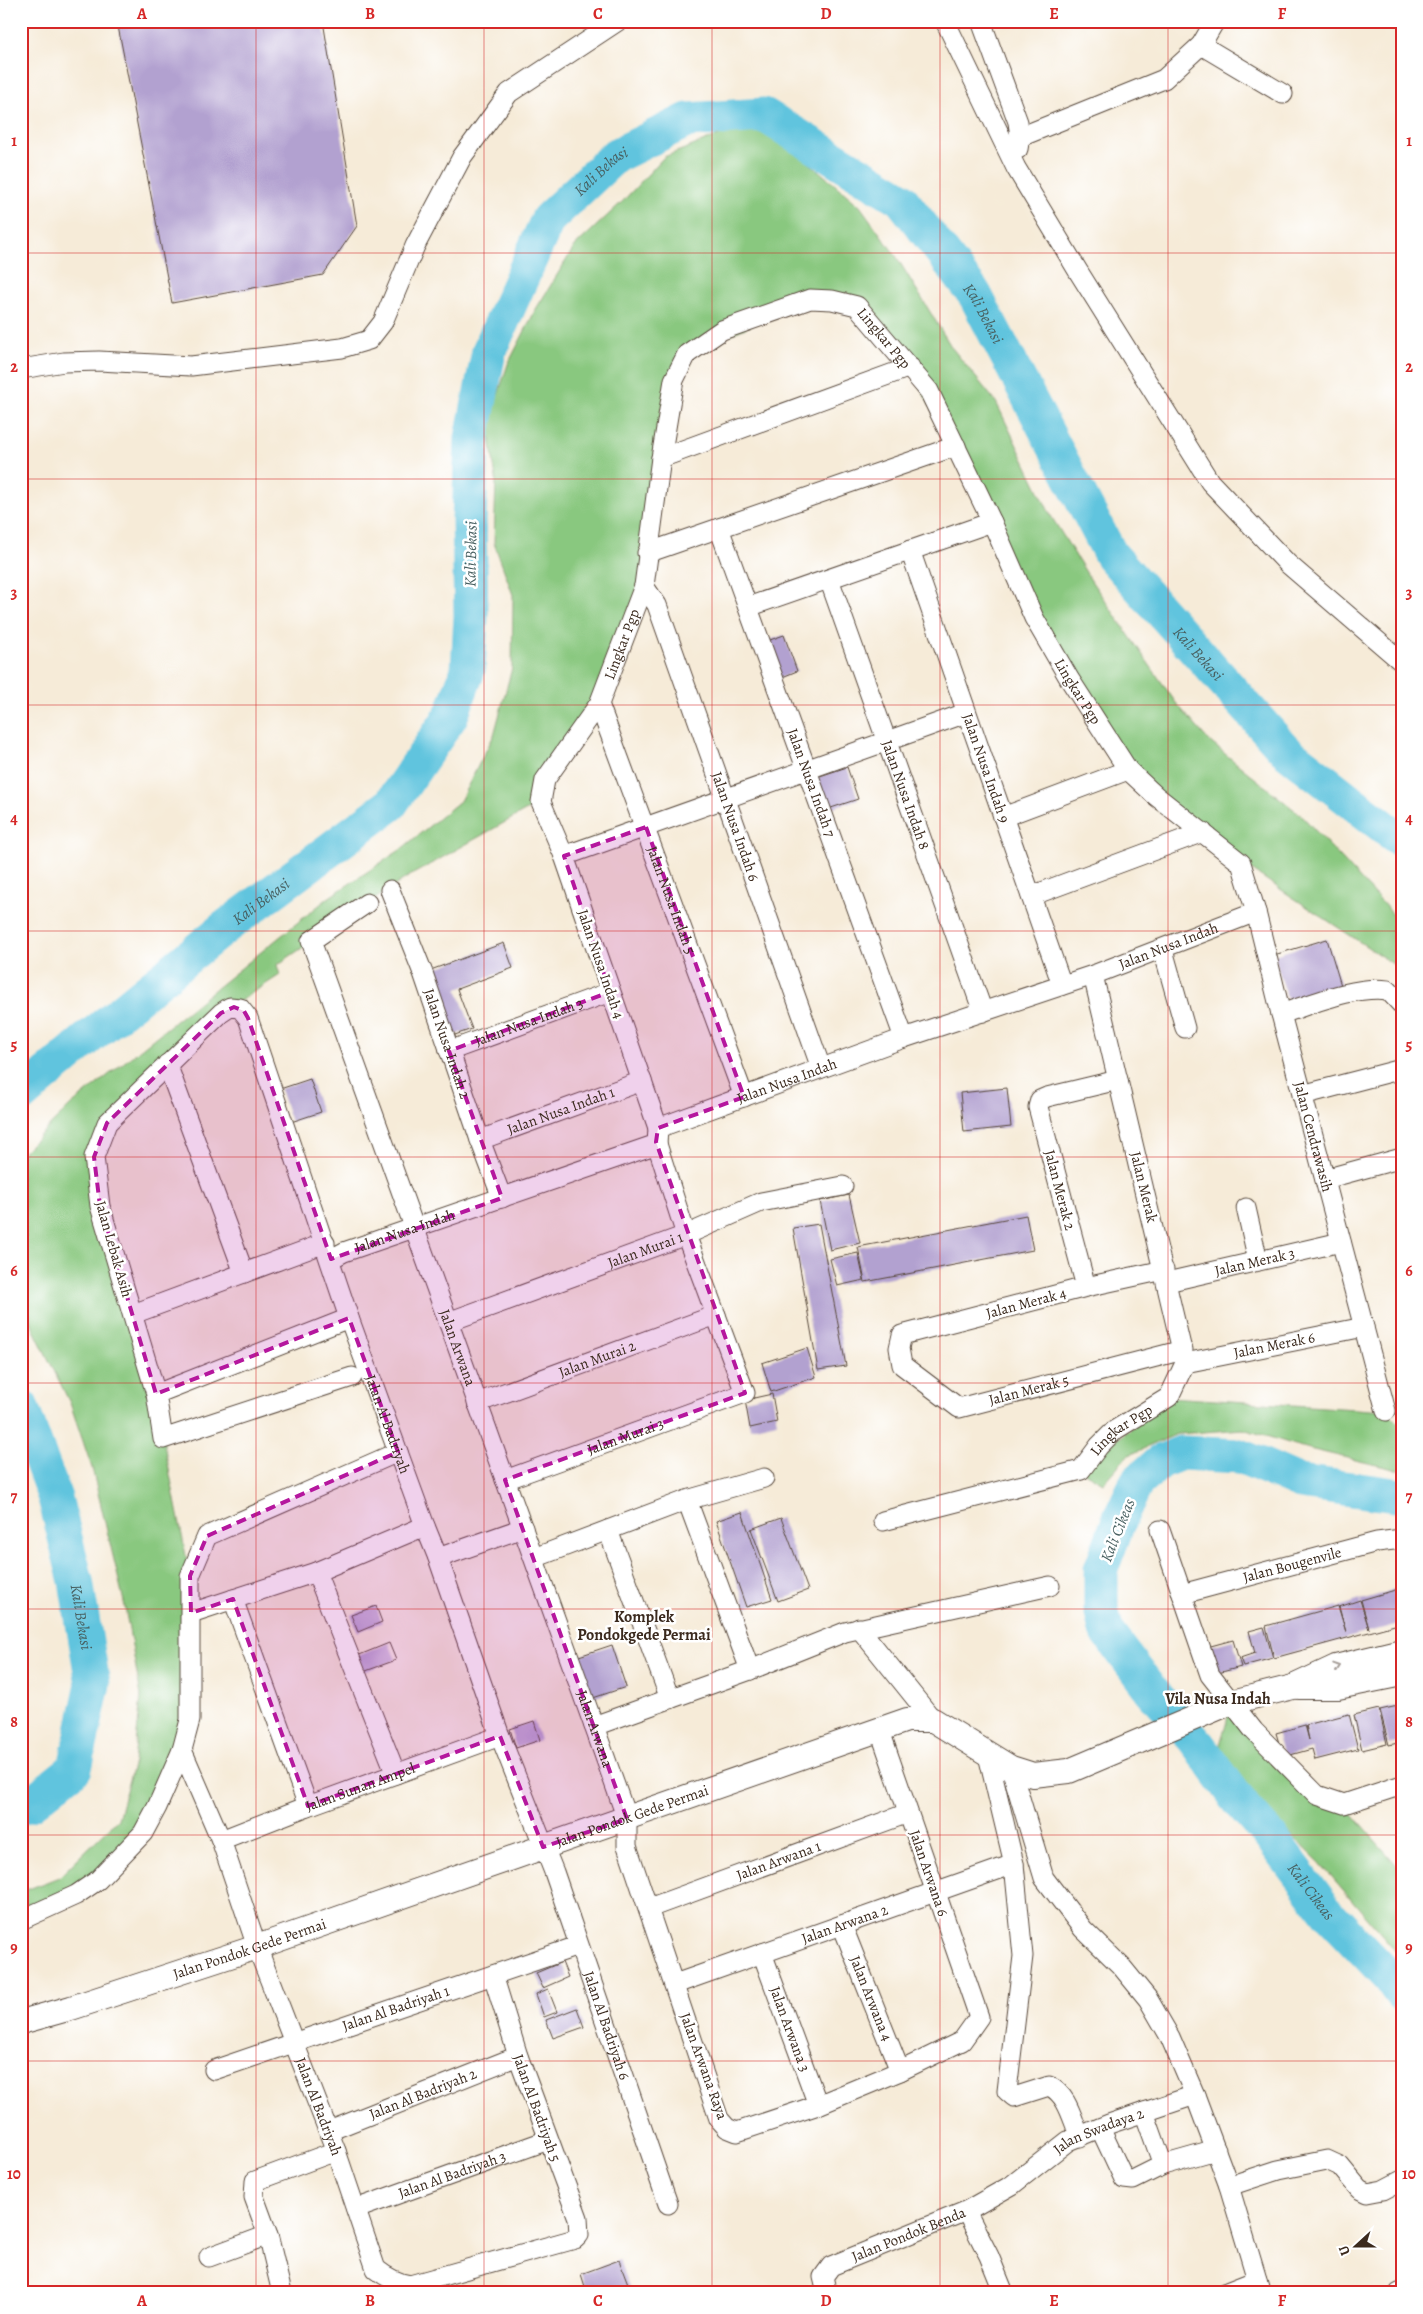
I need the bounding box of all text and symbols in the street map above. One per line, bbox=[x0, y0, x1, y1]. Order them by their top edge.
text: A bbox=[136, 3, 148, 25]
text: B bbox=[365, 3, 375, 25]
text: C bbox=[593, 3, 603, 25]
text: D bbox=[820, 3, 832, 25]
text: E bbox=[1049, 3, 1059, 25]
text: F bbox=[1278, 3, 1287, 25]
text: 1 bbox=[11, 130, 17, 152]
text: 1 bbox=[1406, 130, 1412, 152]
water label: Kali Bekasi bbox=[569, 141, 632, 201]
water label: Kali Bekasi bbox=[958, 279, 1009, 348]
street label: Lingkar Pgp bbox=[852, 303, 916, 373]
text: 2 bbox=[10, 356, 18, 378]
text: 2 bbox=[1405, 356, 1413, 378]
water label: Kali Bekasi bbox=[459, 521, 483, 587]
text: 3 bbox=[11, 582, 18, 604]
text: 3 bbox=[1406, 582, 1413, 604]
street label: Lingkar Pgp bbox=[599, 606, 644, 682]
water label: Kali Bekasi bbox=[1168, 622, 1228, 686]
street label: Lingkar Pgp bbox=[1050, 655, 1106, 728]
street label: Jalan Nusa Indah 9 bbox=[958, 711, 1015, 826]
street label: Jalan Nusa Indah 7 bbox=[783, 726, 841, 840]
street label: Jalan Nusa Indah 8 bbox=[877, 737, 934, 852]
street label: Jalan Nusa Indah 6 bbox=[707, 769, 764, 884]
text: 4 bbox=[10, 808, 18, 830]
text: 4 bbox=[1405, 808, 1413, 830]
street label: Jalan Nusa Indah 5 bbox=[642, 843, 701, 957]
water label: Kali Bekasi bbox=[228, 873, 294, 930]
street label: Jalan Nusa Indah 4 bbox=[573, 907, 629, 1022]
street label: Jalan Nusa Indah bbox=[1116, 918, 1221, 974]
street label: Jalan Nusa Indah 2 bbox=[419, 986, 475, 1101]
street label: Jalan Nusa Indah 3 bbox=[472, 993, 586, 1051]
text: 5 bbox=[11, 1034, 18, 1056]
text: 5 bbox=[1406, 1034, 1413, 1056]
street label: Jalan Nusa Indah bbox=[734, 1053, 839, 1108]
street label: Jalan Cendrawasih bbox=[1289, 1079, 1338, 1194]
street label: Jalan Nusa Indah 1 bbox=[504, 1082, 617, 1139]
street label: Jalan Merak 2 bbox=[1040, 1148, 1080, 1232]
street label: Jalan Merak bbox=[1126, 1149, 1163, 1225]
street label: Jalan Lebak Asih bbox=[91, 1198, 137, 1300]
street label: Jalan Nusa Indah bbox=[352, 1204, 458, 1258]
street label: Jalan Murai 1 bbox=[605, 1227, 686, 1273]
street label: Jalan Merak 3 bbox=[1213, 1243, 1297, 1281]
text: 6 bbox=[10, 1260, 18, 1282]
text: 6 bbox=[1405, 1260, 1413, 1282]
street label: Jalan Merak 4 bbox=[984, 1283, 1068, 1323]
street label: Jalan Arwana bbox=[435, 1306, 481, 1389]
street label: Jalan Merak 6 bbox=[1232, 1327, 1317, 1363]
street label: Jalan Murai 2 bbox=[556, 1335, 639, 1382]
street label: Jalan Merak 5 bbox=[987, 1370, 1071, 1410]
street label: Jalan Al Badriyah bbox=[361, 1372, 415, 1476]
street label: Lingkar Pgp bbox=[1085, 1400, 1156, 1460]
street label: Jalan Murai 3 bbox=[584, 1413, 666, 1459]
text: 7 bbox=[11, 1486, 18, 1508]
text: 7 bbox=[1406, 1486, 1413, 1508]
water label: Kali Cikeas bbox=[1095, 1495, 1141, 1565]
street label: Jalan Bougenvile bbox=[1241, 1542, 1344, 1587]
water label: Kali Bekasi bbox=[65, 1583, 97, 1651]
district label: Komplek Pondokgede Permai bbox=[577, 1606, 711, 1646]
one-way arrow bbox=[1332, 1663, 1341, 1673]
street label: Jalan Arwana bbox=[572, 1687, 618, 1770]
district label: Vila Nusa Indah bbox=[1164, 1688, 1271, 1710]
text: 8 bbox=[10, 1711, 18, 1733]
text: 8 bbox=[1405, 1711, 1413, 1733]
street label: Jalan Sunan Ampel bbox=[303, 1758, 418, 1816]
street label: Jalan Pondok Gede Permai bbox=[553, 1780, 711, 1852]
street label: Jalan Arwana 6 bbox=[905, 1827, 953, 1919]
street label: Jalan Arwana 1 bbox=[734, 1836, 824, 1885]
water label: Kali Cikeas bbox=[1282, 1858, 1340, 1926]
street label: Jalan Arwana 2 bbox=[799, 1899, 891, 1948]
street label: Jalan Pondok Gede Permai bbox=[170, 1914, 329, 1984]
text: 9 bbox=[10, 1937, 18, 1959]
text: 9 bbox=[1405, 1937, 1413, 1959]
street label: Jalan Arwana 4 bbox=[845, 1953, 897, 2044]
street label: Jalan Al Badriyah 6 bbox=[579, 1968, 635, 2083]
street label: Jalan Al Badriyah 1 bbox=[339, 1981, 452, 2036]
street label: Jalan Arwana 3 bbox=[765, 1983, 815, 2075]
street label: Jalan Arwana Raya bbox=[675, 2010, 733, 2122]
street label: Jalan Al Badriyah 5 bbox=[508, 2051, 566, 2165]
street label: Jalan Al Badriyah bbox=[291, 2054, 347, 2158]
street label: Jalan Al Badriyah 2 bbox=[366, 2063, 480, 2124]
street label: Jalan Swadaya 2 bbox=[1049, 2103, 1146, 2159]
street label: Jalan Al Badriyah 3 bbox=[395, 2146, 509, 2203]
text: 10 bbox=[7, 2163, 21, 2185]
text: 10 bbox=[1402, 2163, 1416, 2185]
street label: Jalan Pondok Benda bbox=[849, 2202, 969, 2267]
north arrow bbox=[1330, 2222, 1380, 2272]
text: U bbox=[1334, 2243, 1355, 2258]
text: A bbox=[136, 2290, 148, 2312]
text: B bbox=[365, 2290, 375, 2312]
text: C bbox=[593, 2290, 603, 2312]
text: D bbox=[820, 2290, 832, 2312]
text: E bbox=[1049, 2290, 1059, 2312]
text: F bbox=[1278, 2290, 1287, 2312]

